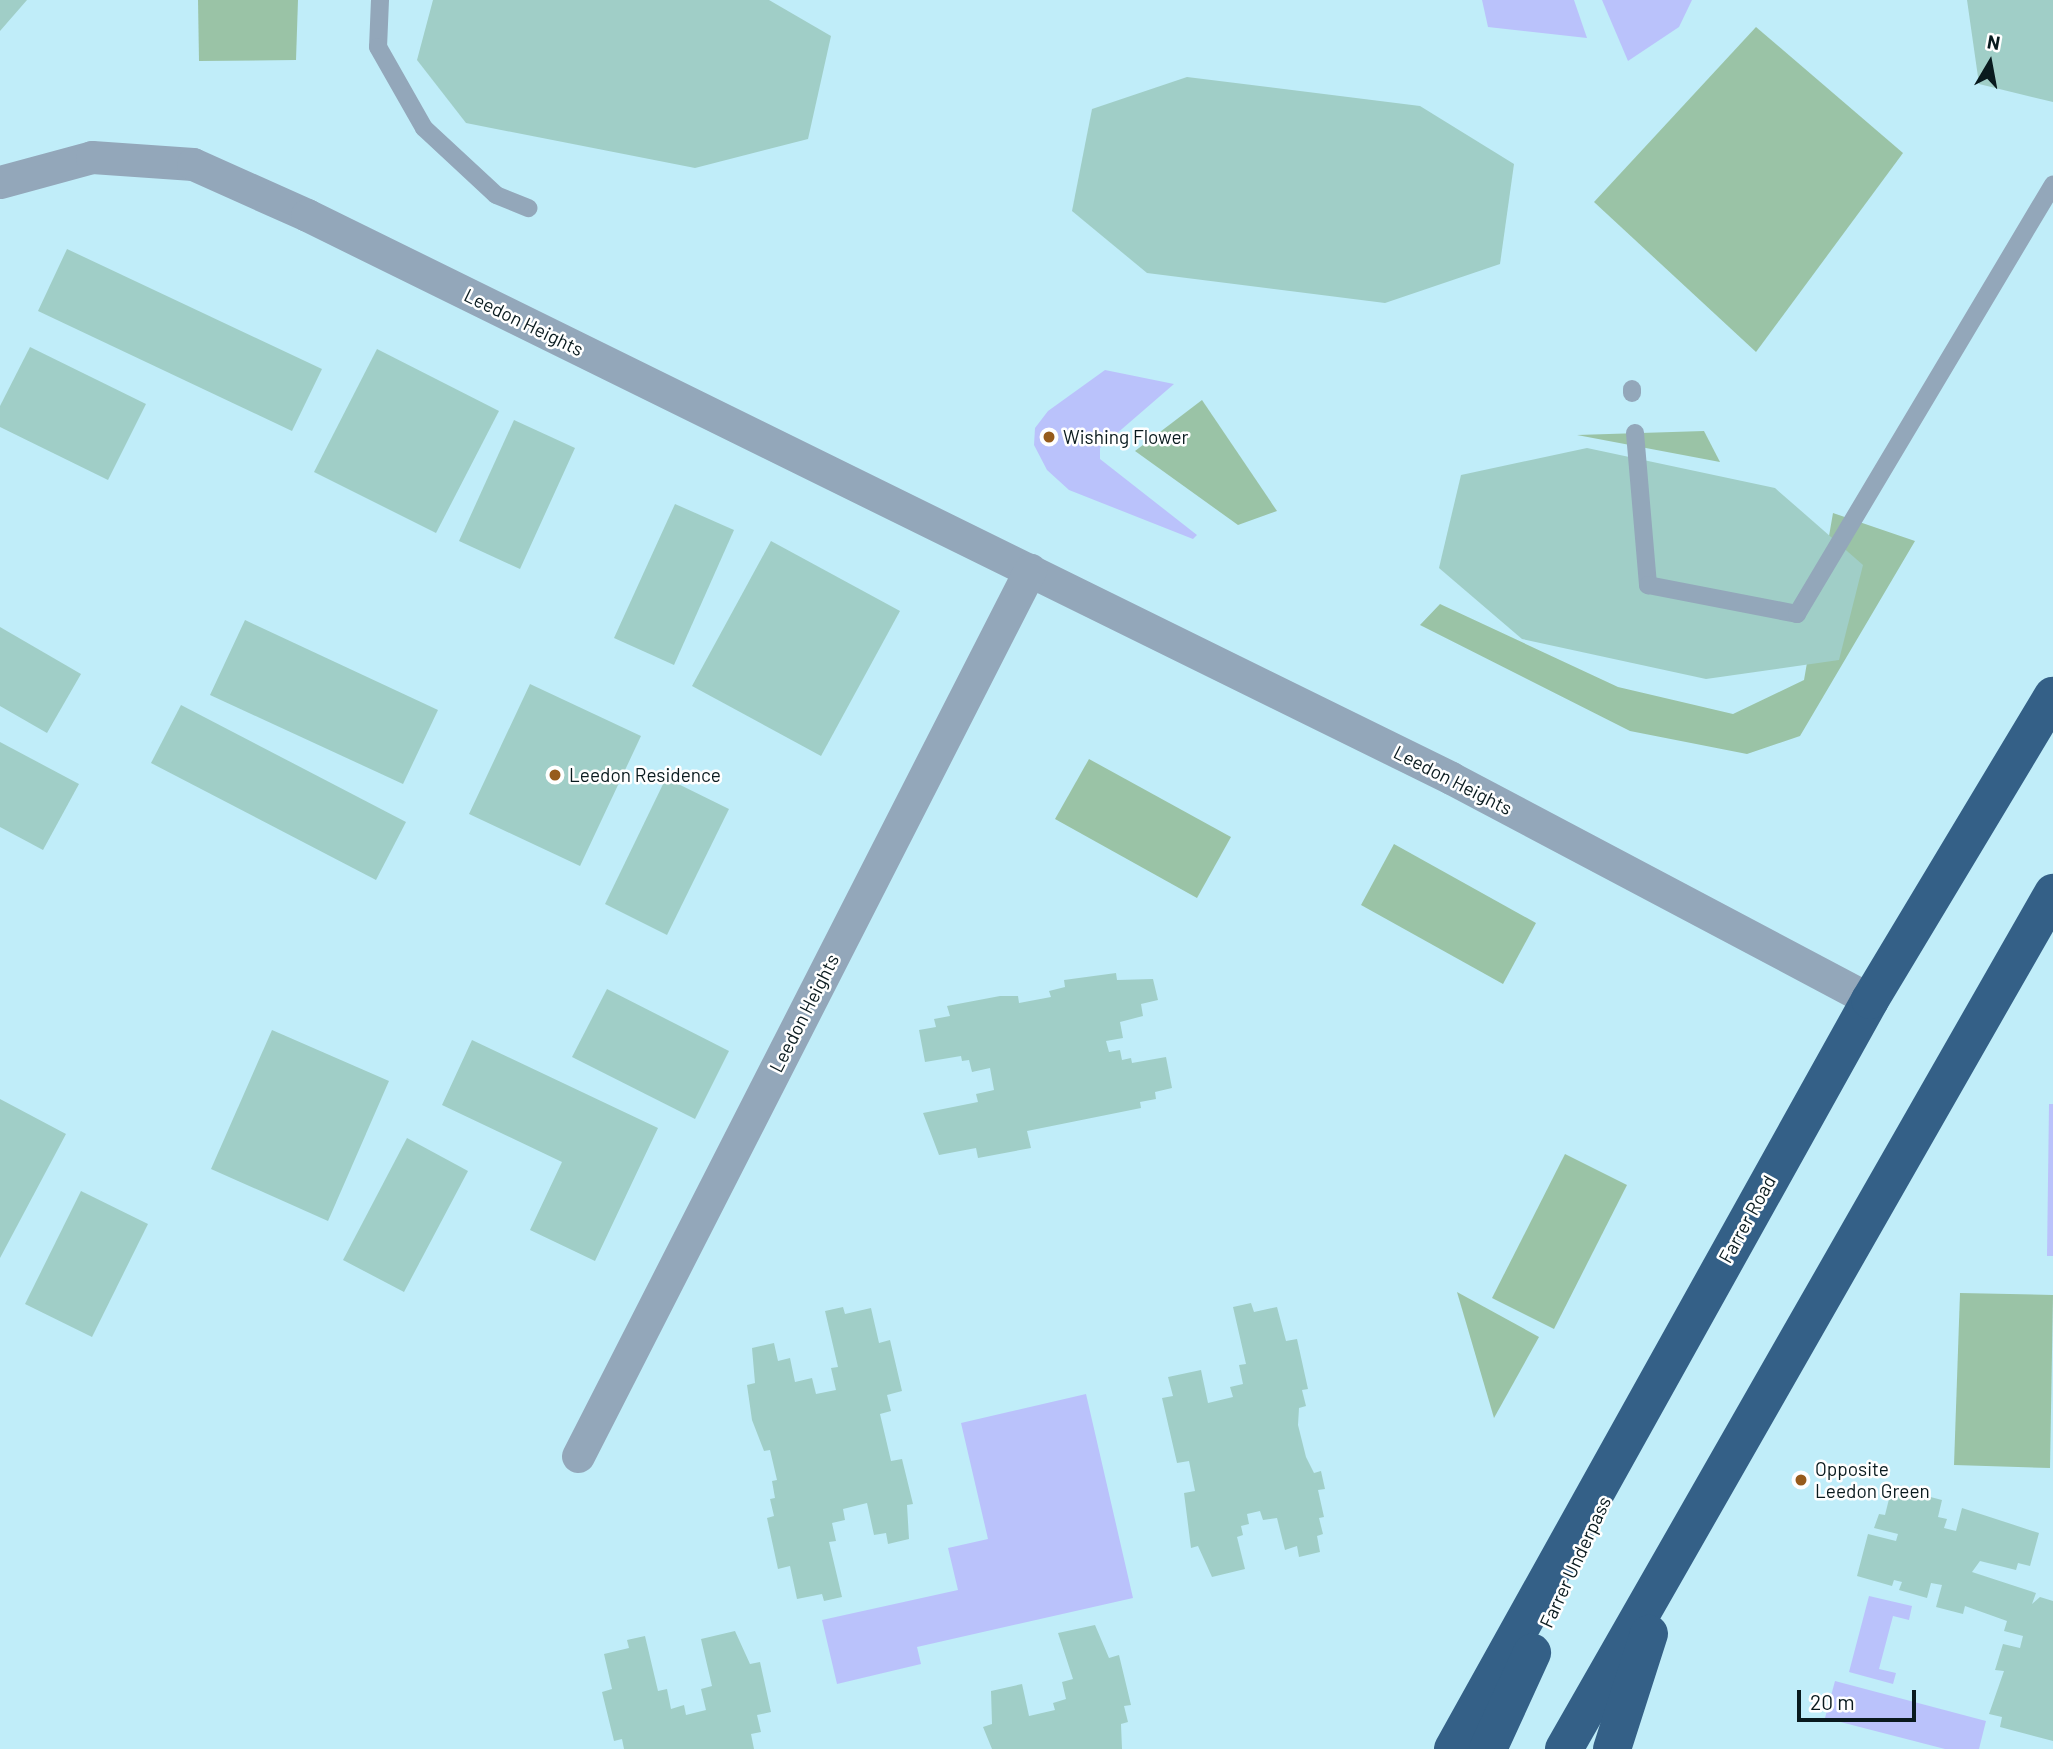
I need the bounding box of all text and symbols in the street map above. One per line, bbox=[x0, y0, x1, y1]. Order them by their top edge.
north arrow bbox=[1955, 28, 2025, 98]
text: N bbox=[1986, 29, 2002, 54]
street label: Leedon Heights bbox=[461, 283, 587, 361]
place label: Wishing Flower bbox=[1063, 426, 1189, 448]
marker: Wishing Flower bbox=[1041, 429, 1057, 445]
street label: Leedon Heights bbox=[1390, 740, 1516, 820]
place label: Leedon Residence bbox=[569, 764, 721, 786]
marker: Leedon Residence bbox=[547, 767, 563, 783]
street label: Leedon Heights bbox=[764, 950, 844, 1076]
street label: Farrer Road bbox=[1714, 1171, 1780, 1267]
place label: Opposite Leedon Green bbox=[1815, 1458, 1930, 1502]
marker: Opposite Leedon Green bbox=[1793, 1472, 1809, 1488]
street label: Farrer Underpass bbox=[1535, 1493, 1615, 1631]
scale bar bbox=[1801, 1676, 1920, 1720]
text: 20 m bbox=[1810, 1689, 1855, 1714]

